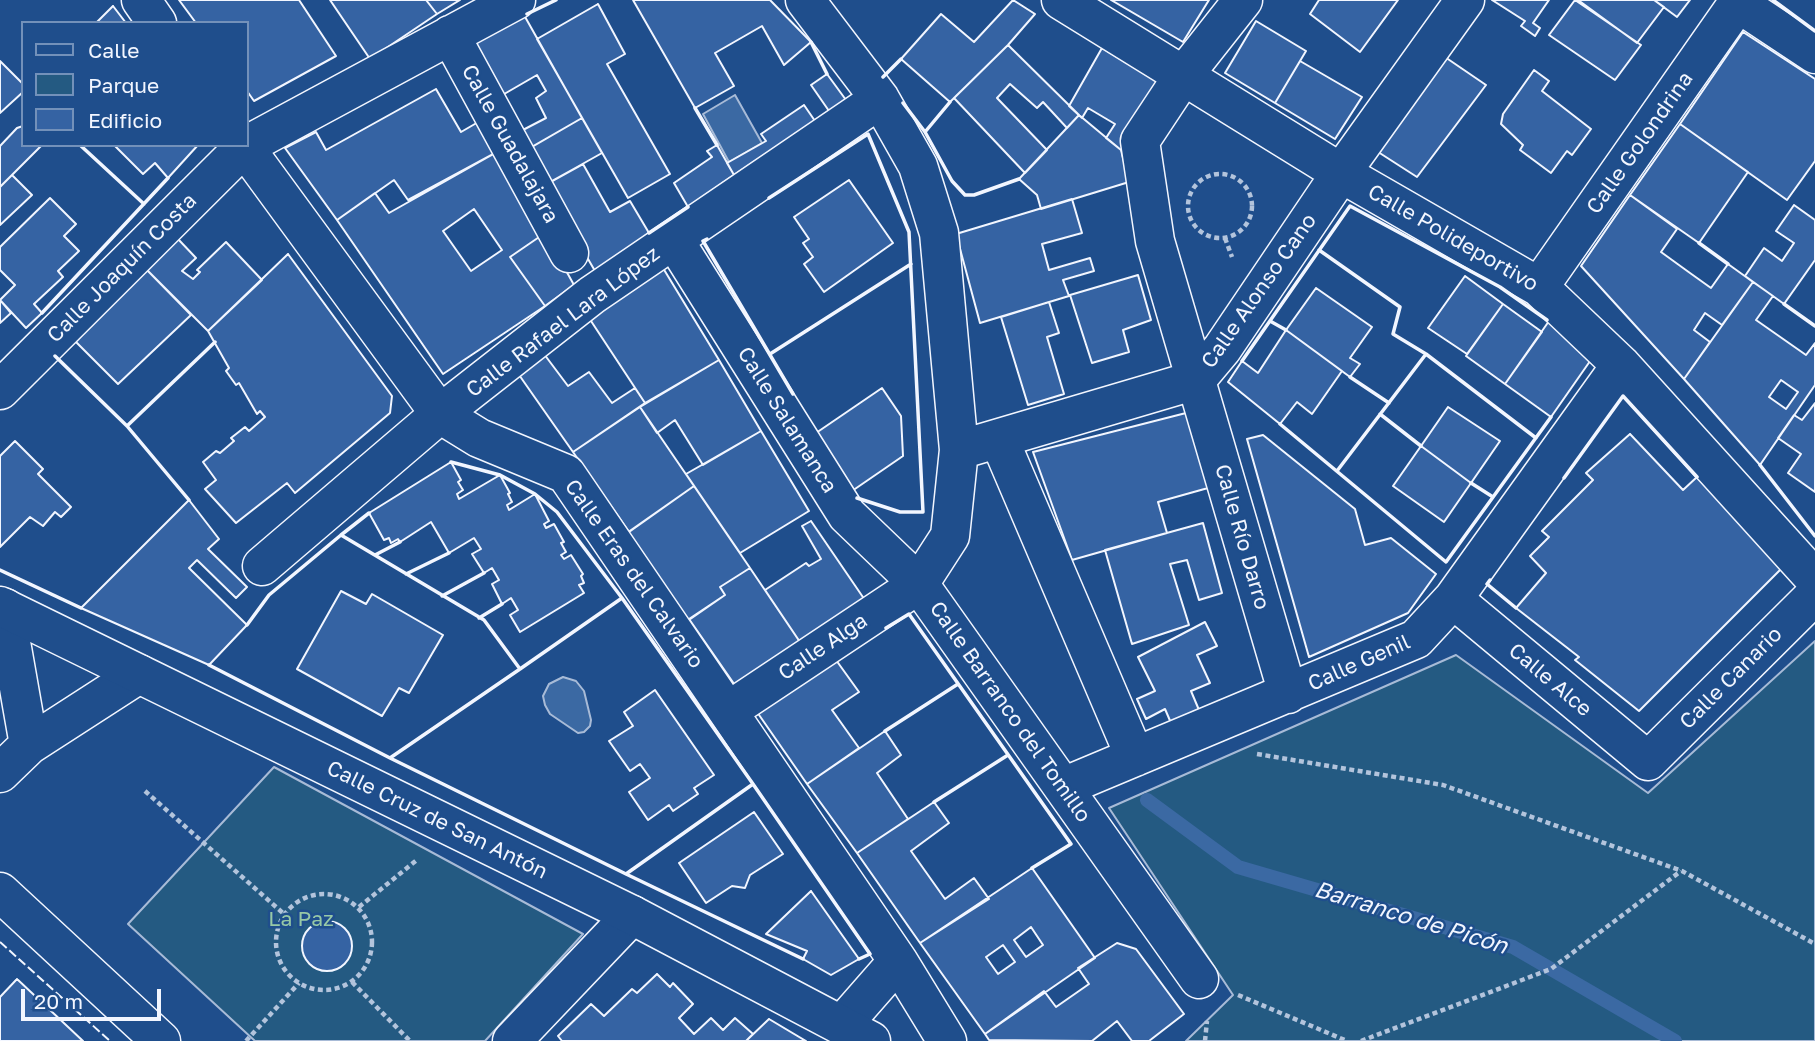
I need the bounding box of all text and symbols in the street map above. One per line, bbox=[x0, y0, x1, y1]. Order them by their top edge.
legend bbox=[21, 21, 248, 147]
text: Calle bbox=[88, 37, 140, 63]
street label: Calle Guadalajara bbox=[456, 61, 564, 227]
street label: Calle Golondrina bbox=[1582, 67, 1698, 219]
text: Parque bbox=[88, 72, 159, 98]
text: Edificio bbox=[88, 107, 162, 133]
street label: Calle Polideportivo bbox=[1363, 179, 1543, 297]
street label: Calle Joaquín Costa bbox=[42, 188, 202, 348]
street label: Calle Alonso Cano bbox=[1196, 209, 1322, 373]
street label: Calle Rafael Lara López bbox=[461, 241, 665, 403]
street label: Calle Salamanca bbox=[732, 342, 842, 498]
street label: Calle Río Darro bbox=[1209, 461, 1275, 613]
street label: Calle Eras del Calvario bbox=[559, 475, 709, 673]
street label: Calle Barranco del Tomillo bbox=[924, 597, 1096, 827]
street label: Calle Alga bbox=[774, 608, 872, 686]
street label: Calle Canario bbox=[1675, 622, 1787, 734]
street label: Calle Genil bbox=[1304, 629, 1414, 697]
street label: Calle Alce bbox=[1503, 638, 1597, 722]
street label: Calle Cruz de San Antón bbox=[323, 756, 551, 884]
water label: Barranco de Picón bbox=[1311, 876, 1511, 960]
park label: La Paz bbox=[268, 906, 334, 932]
scale bar bbox=[24, 974, 164, 1018]
text: 20 m bbox=[34, 988, 83, 1014]

